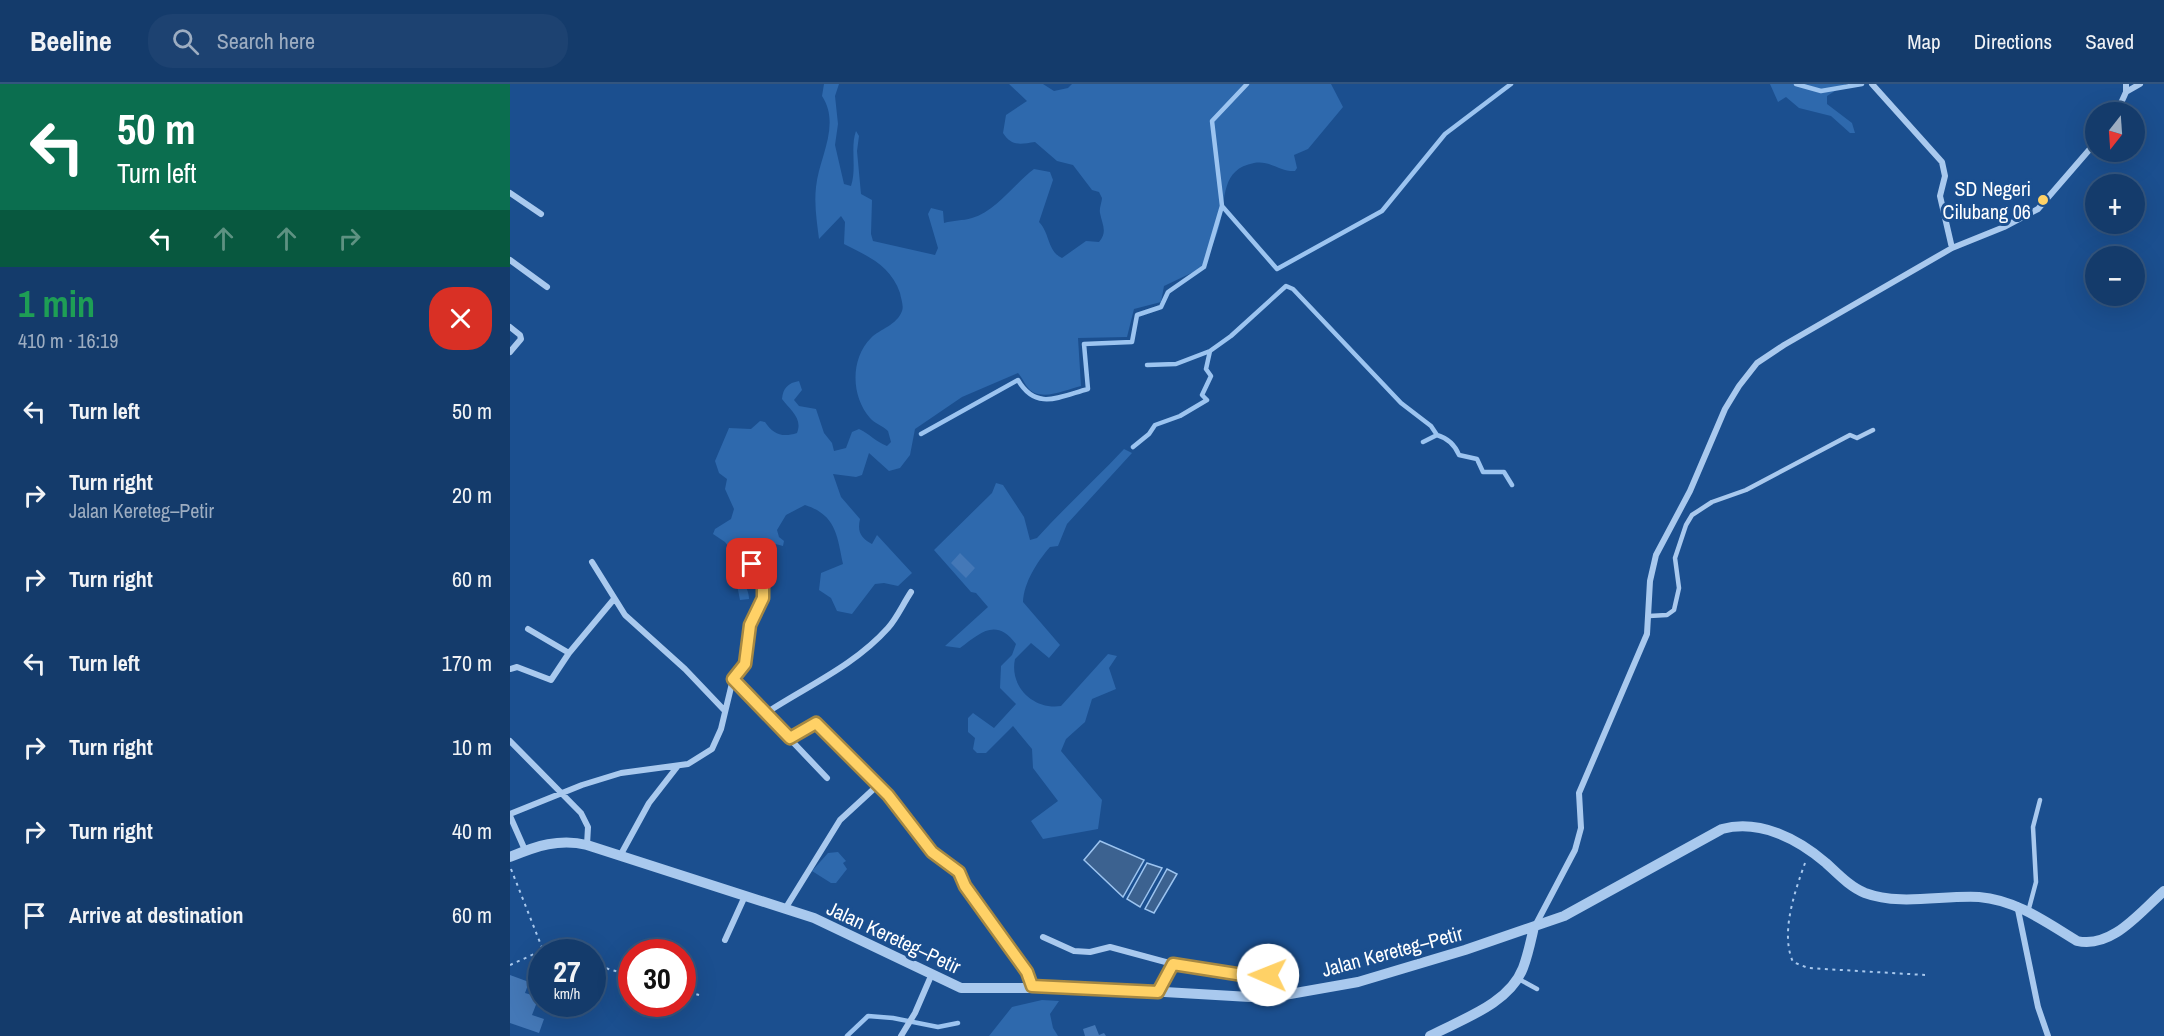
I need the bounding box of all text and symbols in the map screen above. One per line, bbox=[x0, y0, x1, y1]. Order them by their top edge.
search box bbox=[148, 14, 568, 68]
text: Beeline bbox=[30, 22, 112, 60]
icon: search bbox=[169, 25, 202, 58]
text: Search here bbox=[217, 26, 315, 56]
text: Map bbox=[1907, 27, 1941, 56]
text: Directions bbox=[1974, 27, 2052, 56]
text: Saved bbox=[2085, 27, 2134, 56]
text: 50 m bbox=[117, 101, 196, 157]
north arrow bbox=[2085, 102, 2145, 162]
map controls bbox=[2085, 102, 2145, 306]
icon: left bbox=[18, 108, 96, 186]
text: Turn left bbox=[117, 155, 196, 191]
button: + bbox=[2085, 174, 2145, 234]
place label: SD Negeri Cilubang 06 bbox=[1943, 175, 2031, 225]
marker: SD Negeri Cilubang 06 bbox=[2036, 193, 2050, 207]
icon: left bbox=[144, 222, 177, 255]
icon: ahead bbox=[207, 222, 240, 255]
icon: ahead bbox=[270, 222, 303, 255]
icon: right bbox=[333, 222, 366, 255]
button: − bbox=[2085, 246, 2145, 306]
text: 1 min bbox=[18, 280, 95, 328]
button: close bbox=[429, 287, 492, 350]
text: 410 m · 16:19 bbox=[18, 327, 118, 354]
icon: left bbox=[18, 395, 51, 428]
text: Turn left bbox=[69, 396, 140, 426]
text: 50 m bbox=[452, 396, 492, 426]
text: Turn right bbox=[69, 467, 153, 497]
icon: right bbox=[18, 479, 51, 512]
text: 20 m bbox=[452, 480, 492, 510]
text: Jalan Kereteg–Petir bbox=[69, 497, 214, 524]
pin bbox=[726, 538, 777, 589]
icon: arrive bbox=[735, 547, 768, 580]
icon: right bbox=[18, 563, 51, 596]
text: Turn right bbox=[69, 564, 153, 594]
text: 60 m bbox=[452, 564, 492, 594]
icon: left bbox=[18, 647, 51, 680]
text: Turn left bbox=[69, 648, 140, 678]
text: 170 m bbox=[442, 648, 492, 678]
icon: right bbox=[18, 731, 51, 764]
text: Turn right bbox=[69, 732, 153, 762]
text: 10 m bbox=[452, 732, 492, 762]
icon: right bbox=[18, 815, 51, 848]
text: Turn right bbox=[69, 816, 153, 846]
text: 40 m bbox=[452, 816, 492, 846]
street label: Jalan Kereteg–Petir bbox=[823, 894, 966, 980]
icon: arrive bbox=[18, 899, 51, 932]
text: Arrive at destination bbox=[69, 900, 243, 930]
text: 60 m bbox=[452, 900, 492, 930]
street label: Jalan Kereteg–Petir bbox=[1318, 919, 1466, 983]
speed limit sign: 30 bbox=[618, 939, 696, 1017]
position arrow bbox=[1236, 943, 1300, 1007]
text: 27 bbox=[553, 951, 581, 991]
text: km/h bbox=[554, 983, 580, 1004]

